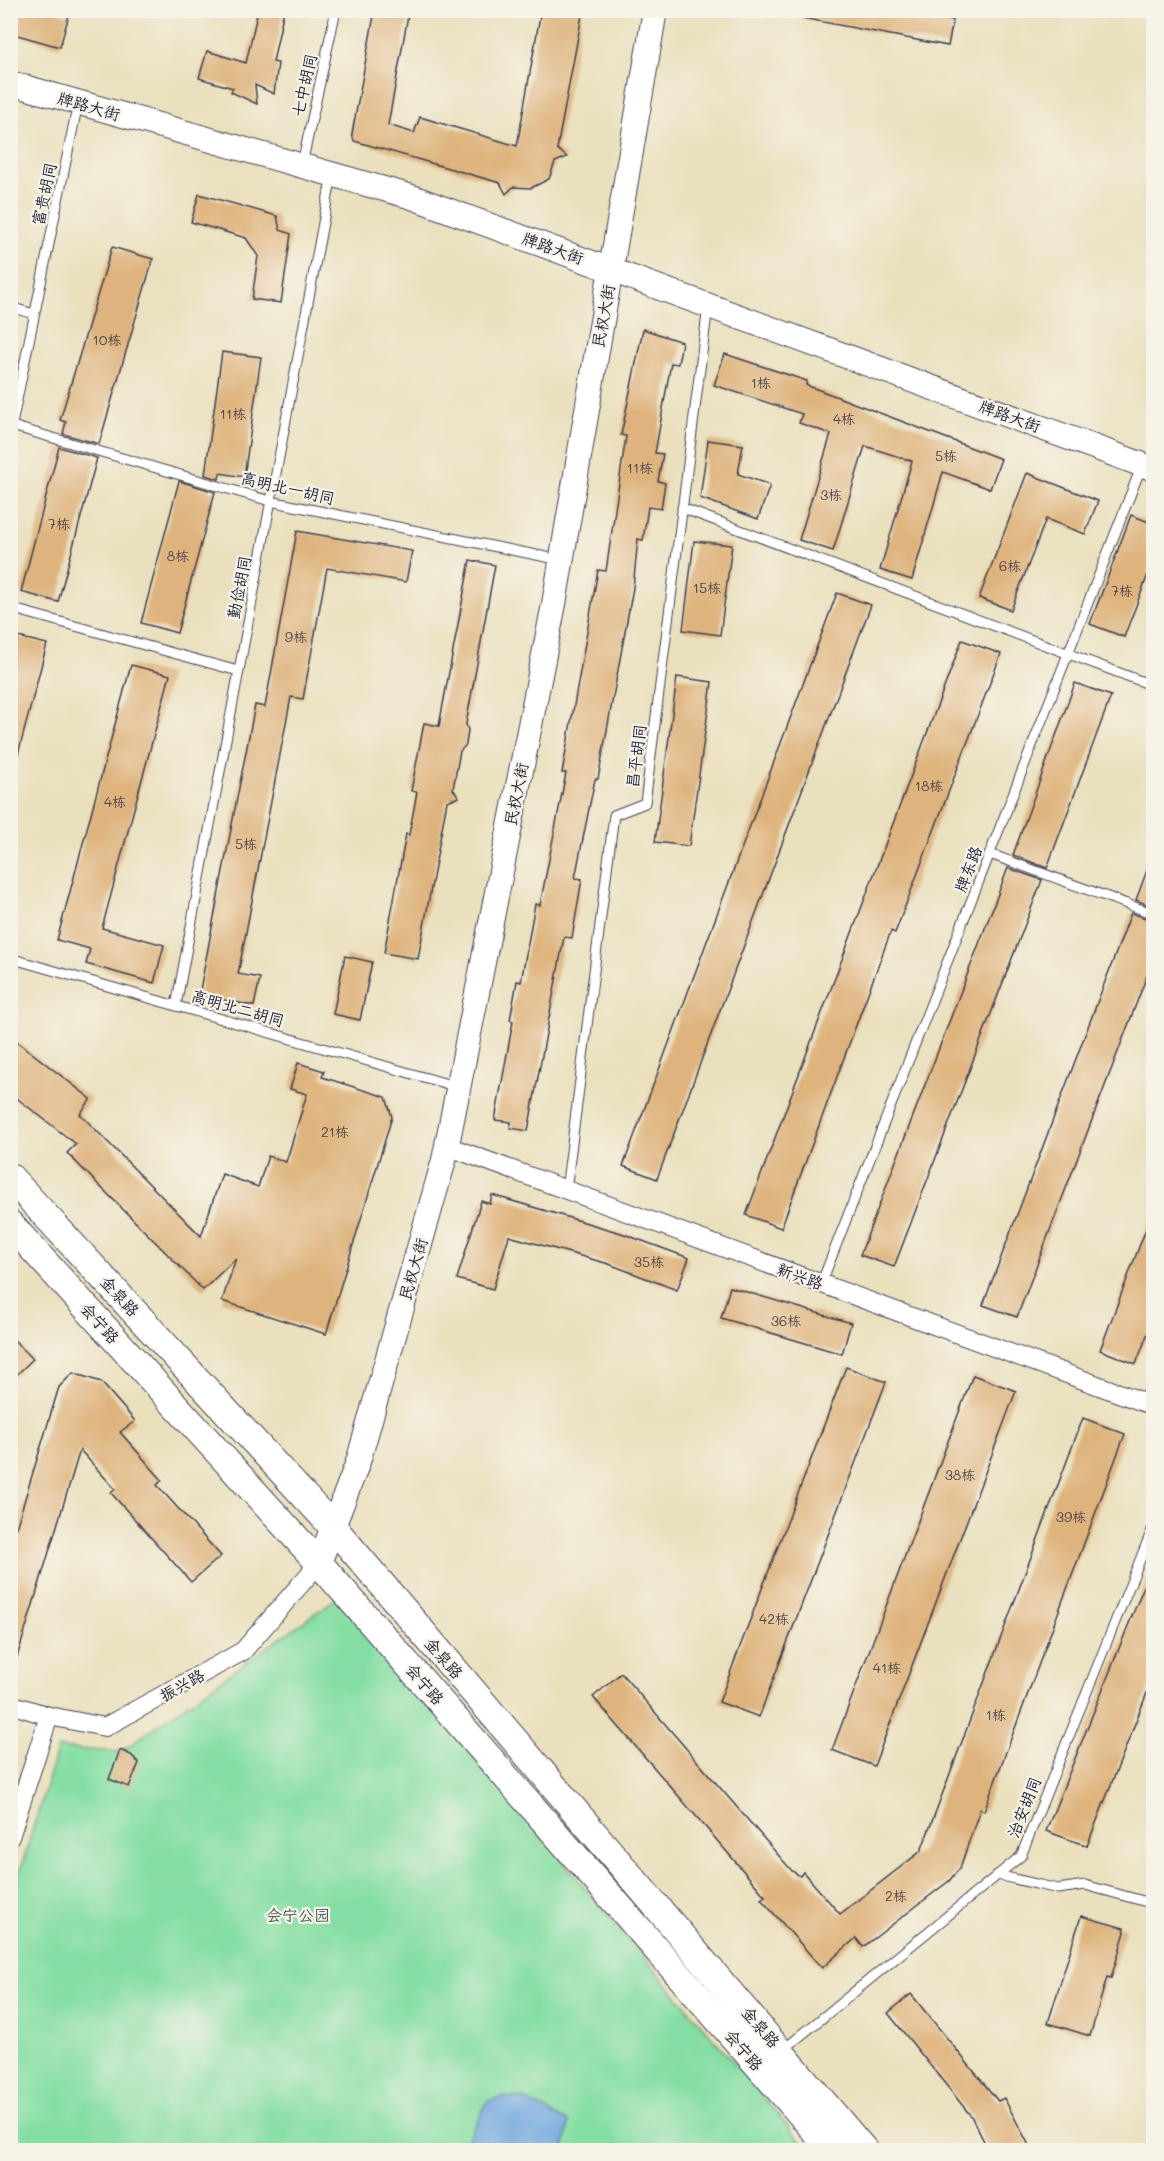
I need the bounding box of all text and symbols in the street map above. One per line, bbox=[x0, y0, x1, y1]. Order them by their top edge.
street label: 七中胡同 bbox=[286, 51, 321, 118]
street label: 牌路大街 bbox=[55, 87, 123, 124]
street label: 富贵胡同 bbox=[27, 160, 60, 227]
street label: 牌路大街 bbox=[520, 227, 587, 268]
street label: 民权大街 bbox=[587, 283, 618, 349]
house number: 10栋 bbox=[93, 330, 121, 349]
house number: 1栋 bbox=[751, 373, 771, 392]
street label: 牌路大街 bbox=[977, 395, 1044, 436]
house number: 11栋 bbox=[220, 404, 246, 423]
house number: 4栋 bbox=[833, 409, 855, 428]
house number: 5栋 bbox=[935, 446, 957, 465]
house number: 11栋 bbox=[627, 458, 653, 477]
street label: 高明北一胡同 bbox=[239, 466, 337, 509]
house number: 3栋 bbox=[820, 485, 842, 504]
house number: 7栋 bbox=[48, 514, 70, 533]
house number: 8栋 bbox=[167, 546, 189, 565]
street label: 勤俭胡同 bbox=[222, 553, 255, 620]
house number: 6栋 bbox=[999, 556, 1021, 575]
house number: 15栋 bbox=[693, 578, 721, 597]
house number: 7栋 bbox=[1111, 581, 1133, 600]
house number: 9栋 bbox=[285, 627, 307, 646]
street label: 昌平胡同 bbox=[621, 723, 650, 789]
street label: 民权大街 bbox=[499, 760, 532, 827]
house number: 18栋 bbox=[915, 776, 943, 795]
house number: 4栋 bbox=[104, 792, 126, 811]
house number: 5栋 bbox=[235, 834, 257, 853]
street label: 牌东路 bbox=[949, 843, 986, 895]
street label: 高明北二胡同 bbox=[189, 984, 287, 1031]
house number: 21栋 bbox=[321, 1122, 349, 1141]
street label: 民权大街 bbox=[394, 1235, 431, 1303]
house number: 35栋 bbox=[634, 1252, 664, 1271]
street label: 新兴路 bbox=[774, 1257, 826, 1294]
street label: 金泉路 bbox=[96, 1271, 144, 1320]
street label: 会宁路 bbox=[77, 1298, 124, 1348]
house number: 36栋 bbox=[771, 1311, 801, 1330]
house number: 38栋 bbox=[945, 1465, 975, 1484]
house number: 39栋 bbox=[1056, 1507, 1086, 1526]
house number: 42栋 bbox=[759, 1609, 789, 1628]
street label: 金泉路 bbox=[421, 1633, 468, 1683]
house number: 41栋 bbox=[873, 1658, 901, 1677]
street label: 会宁路 bbox=[402, 1659, 449, 1709]
street label: 振兴路 bbox=[156, 1664, 208, 1705]
house number: 1栋 bbox=[986, 1705, 1006, 1724]
street label: 治安胡同 bbox=[1002, 1773, 1045, 1840]
house number: 2栋 bbox=[885, 1886, 907, 1905]
park label: 会宁公园 bbox=[266, 1904, 330, 1925]
street label: 金泉路 bbox=[738, 2002, 785, 2052]
street label: 会宁路 bbox=[721, 2025, 768, 2075]

